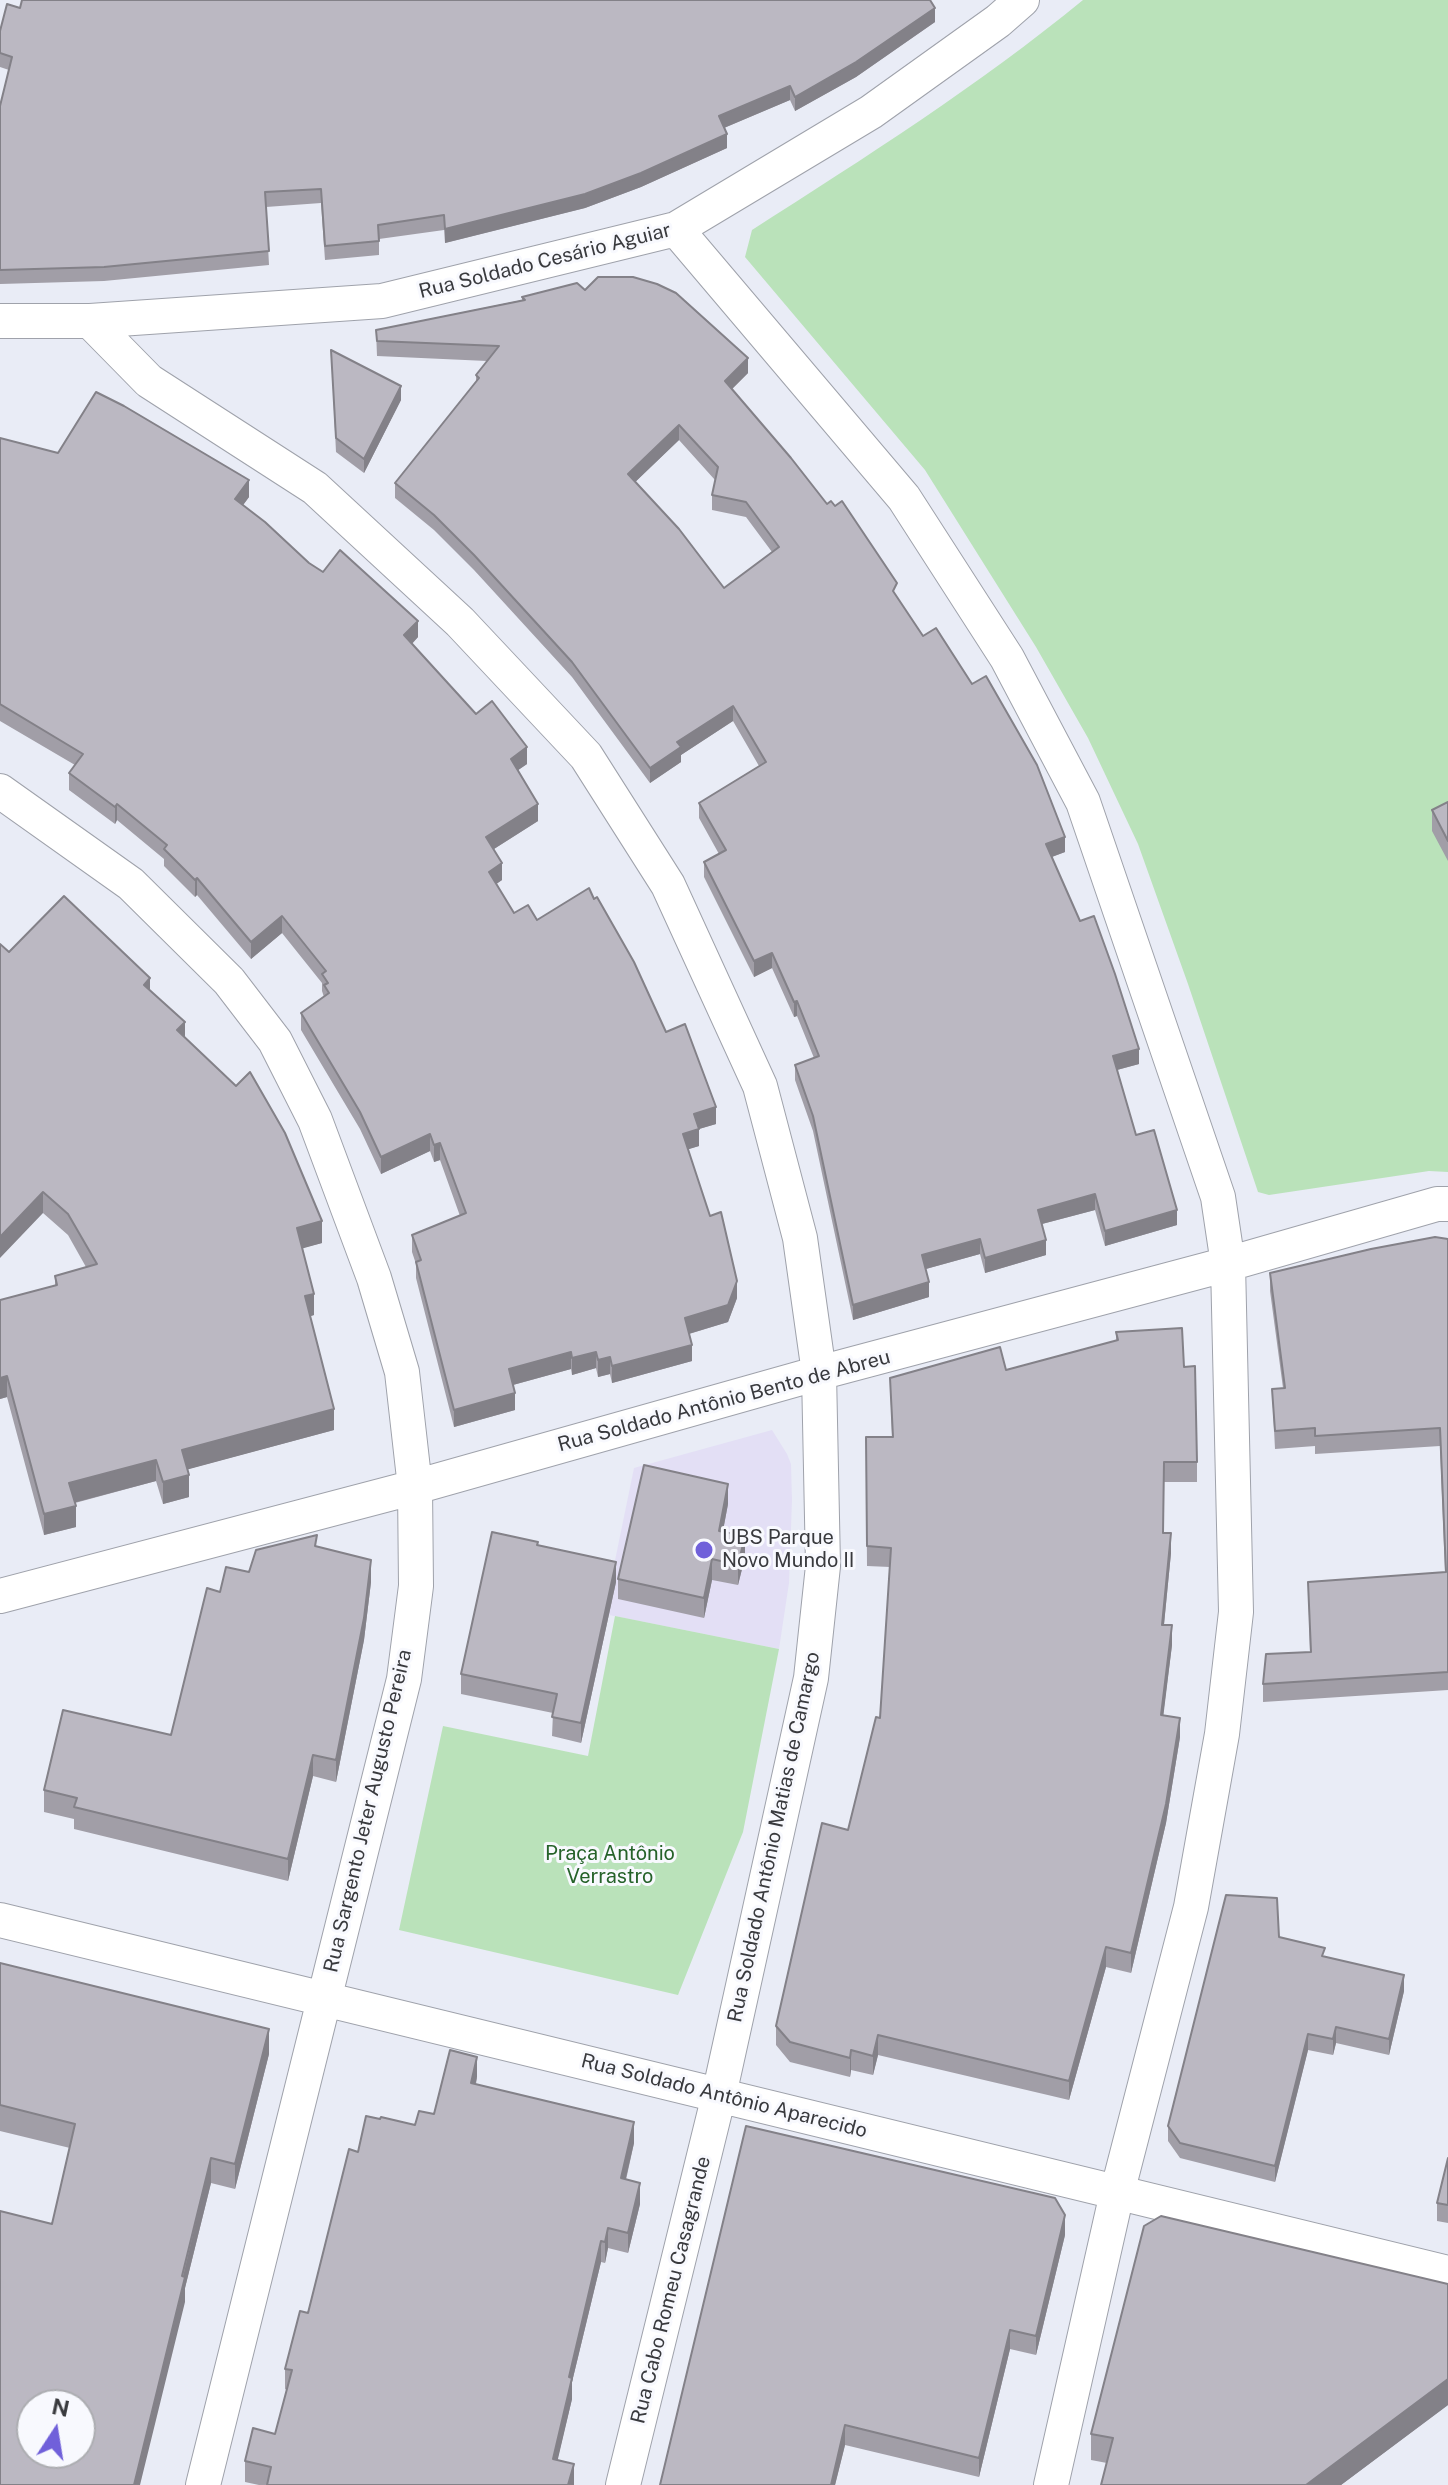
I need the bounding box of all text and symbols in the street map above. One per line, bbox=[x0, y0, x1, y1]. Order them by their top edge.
street label: Rua Soldado Cesário Aguiar bbox=[416, 218, 674, 304]
street label: Rua Soldado Antônio Bento de Abreu bbox=[555, 1345, 893, 1457]
place label: UBS Parque Novo Mundo II bbox=[722, 1526, 855, 1573]
marker: UBS Parque Novo Mundo II bbox=[693, 1539, 715, 1561]
street label: Rua Sargento Jeter Augusto Pereira bbox=[319, 1647, 417, 1975]
street label: Rua Soldado Antônio Matias de Camargo bbox=[723, 1650, 825, 2024]
park label: Praça Antônio Verrastro bbox=[545, 1842, 675, 1889]
street label: Rua Soldado Antônio Aparecido bbox=[578, 2049, 870, 2143]
street label: Rua Cabo Romeu Casagrande bbox=[626, 2154, 716, 2426]
north arrow bbox=[16, 2389, 96, 2469]
text: N bbox=[49, 2393, 72, 2422]

